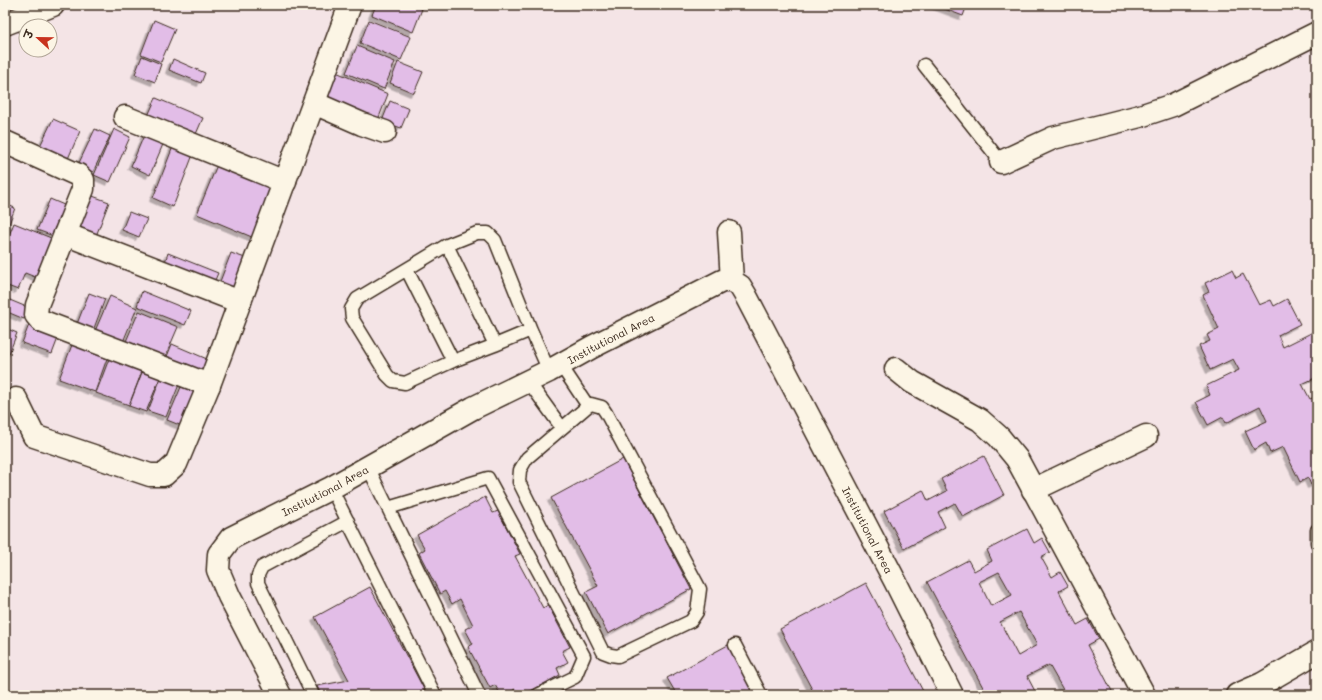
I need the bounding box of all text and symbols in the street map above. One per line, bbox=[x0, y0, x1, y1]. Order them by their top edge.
north arrow bbox=[18, 18, 58, 58]
text: उ bbox=[20, 26, 37, 41]
street label: Institutional Area bbox=[565, 309, 657, 367]
street label: Institutional Area bbox=[279, 461, 371, 519]
street label: Institutional Area bbox=[839, 484, 897, 576]

